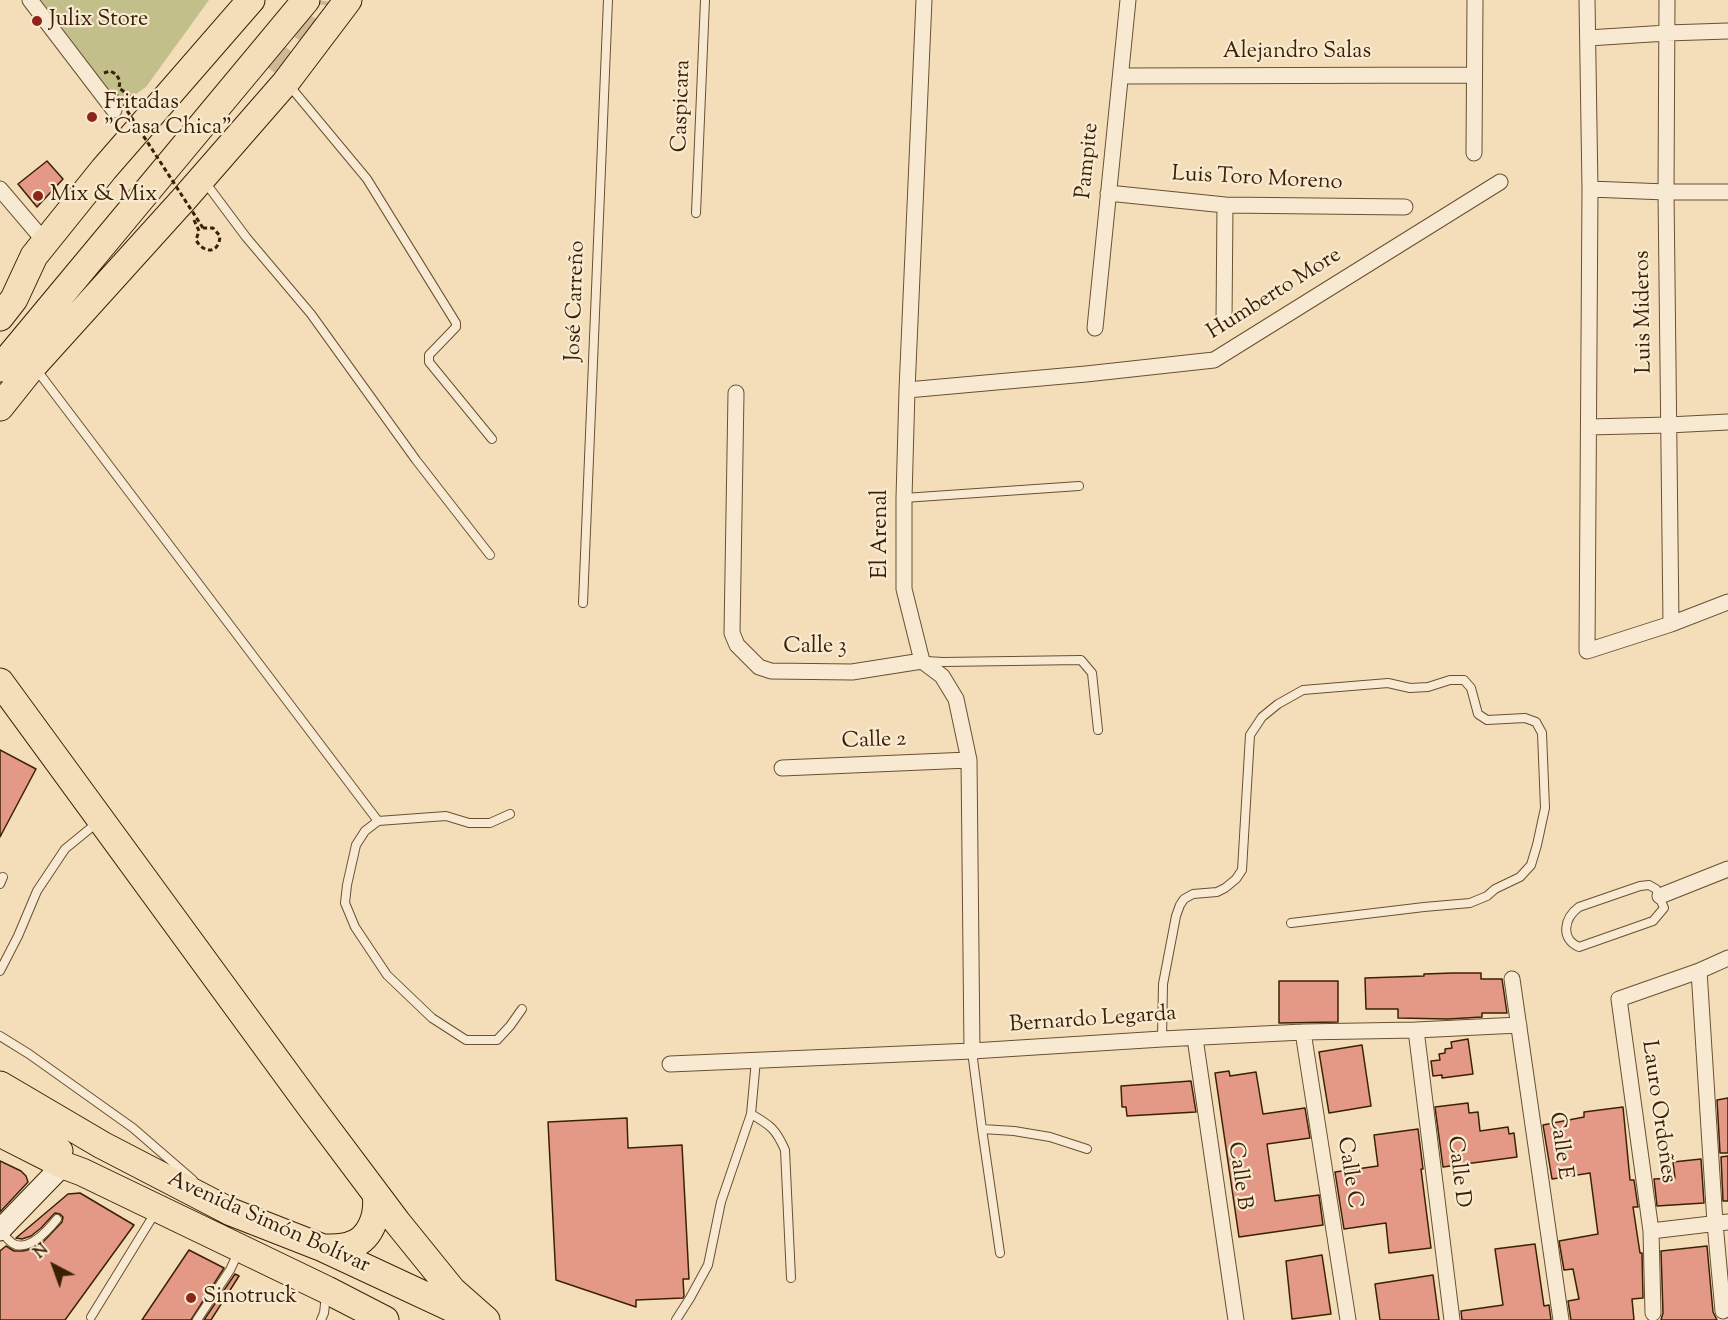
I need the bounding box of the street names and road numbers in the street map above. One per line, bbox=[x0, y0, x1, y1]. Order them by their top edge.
street label: Alejandro Salas bbox=[1223, 40, 1371, 66]
street label: Caspicara bbox=[668, 59, 698, 153]
street label: Pampite bbox=[1072, 122, 1106, 200]
street label: Luis Toro Moreno bbox=[1171, 162, 1343, 198]
street label: José Carreño bbox=[562, 240, 592, 362]
street label: Humberto More bbox=[1203, 243, 1347, 347]
street label: Luis Mideros bbox=[1631, 250, 1659, 374]
street label: El Arenal bbox=[869, 489, 895, 579]
street label: Calle 3 bbox=[783, 635, 847, 661]
street label: Calle 2 bbox=[841, 728, 907, 756]
street label: Bernardo Legarda bbox=[1009, 1002, 1177, 1040]
street label: Lauro Ordoñes bbox=[1634, 1039, 1680, 1185]
street label: Calle E bbox=[1541, 1111, 1577, 1181]
street label: Calle C bbox=[1329, 1135, 1367, 1211]
street label: Calle D bbox=[1440, 1135, 1474, 1209]
street label: Calle B bbox=[1220, 1140, 1256, 1212]
street label: Avenida Simón Bolívar bbox=[163, 1167, 373, 1281]

